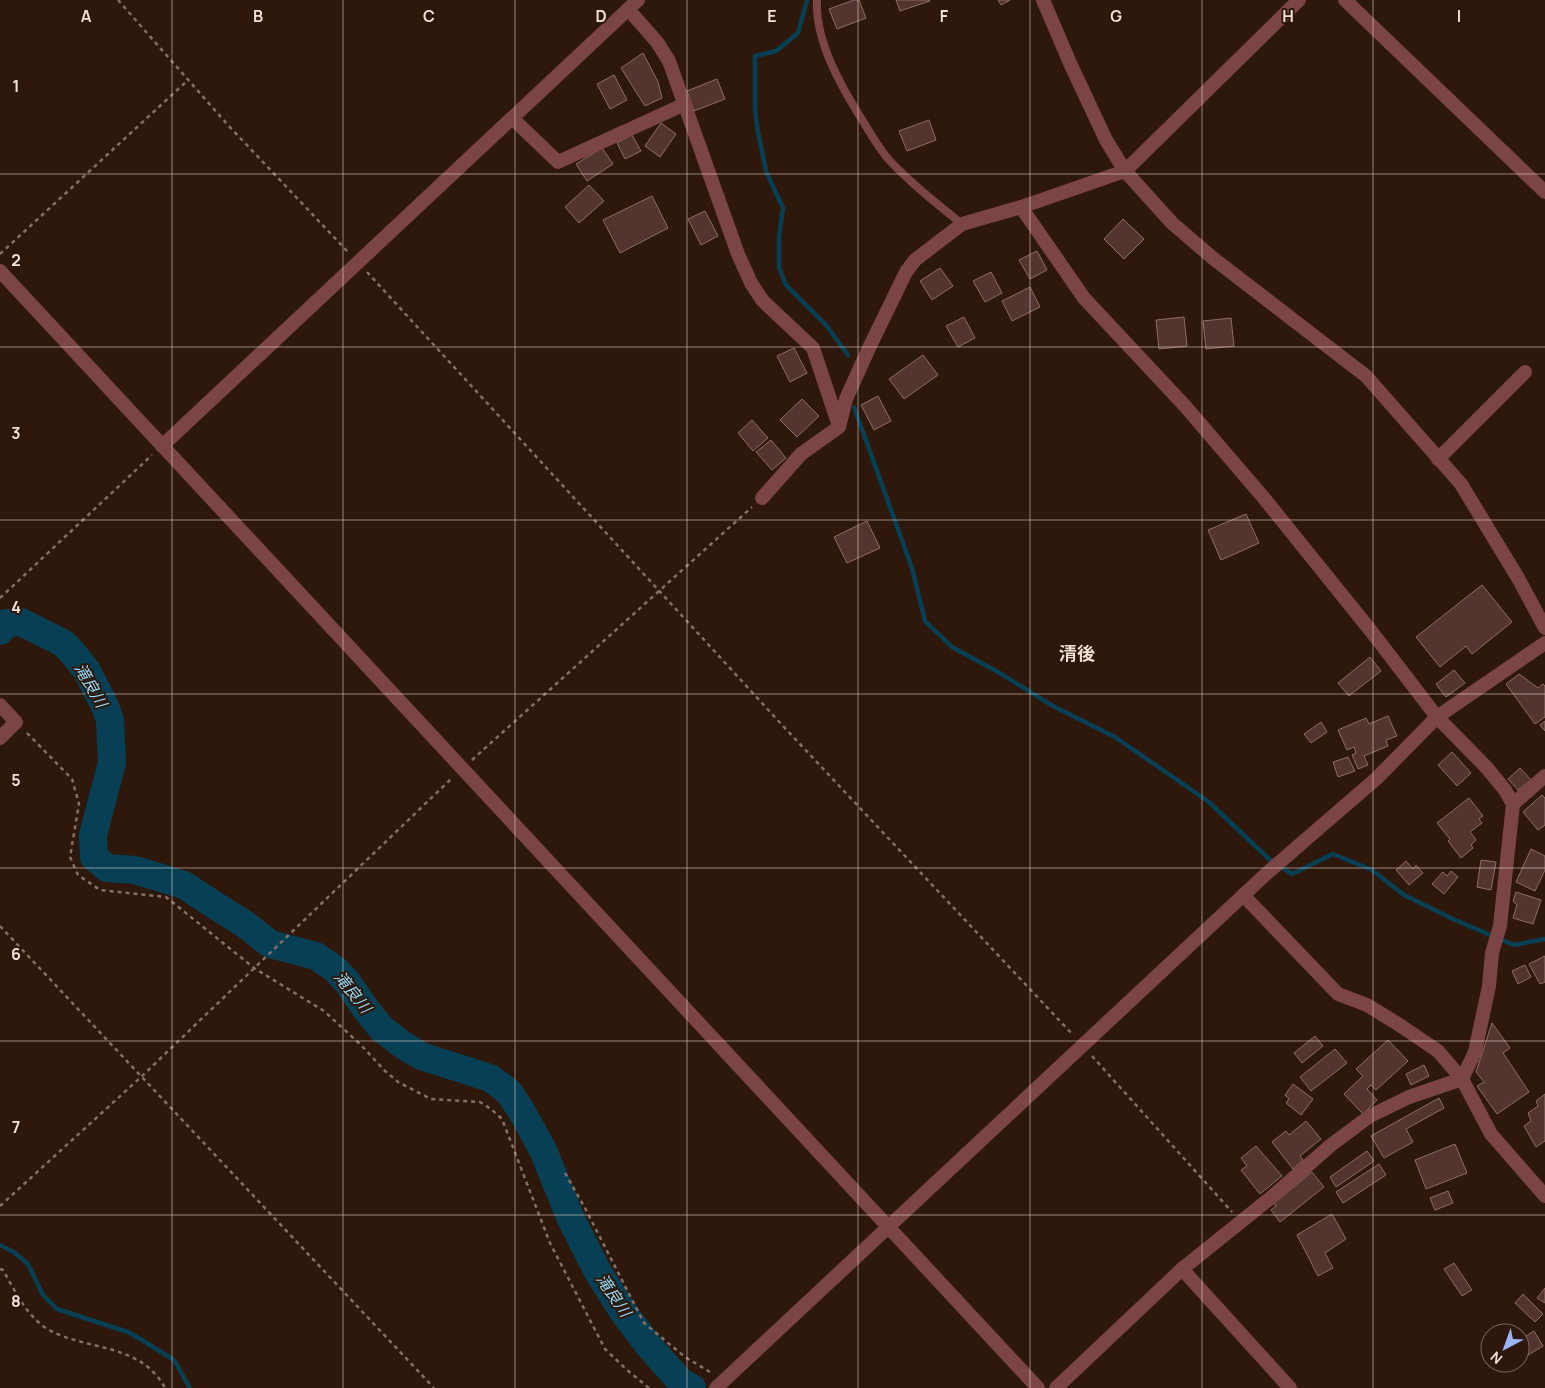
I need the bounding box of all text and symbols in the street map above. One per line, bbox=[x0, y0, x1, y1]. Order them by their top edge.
text: A bbox=[81, 5, 92, 27]
text: B bbox=[253, 5, 263, 27]
text: C bbox=[423, 5, 435, 27]
text: D bbox=[595, 5, 607, 27]
text: E bbox=[767, 5, 777, 27]
text: F bbox=[940, 5, 949, 27]
text: G bbox=[1110, 5, 1122, 27]
text: H bbox=[1282, 5, 1294, 27]
text: I bbox=[1457, 5, 1461, 27]
text: 1 bbox=[12, 75, 20, 97]
text: 2 bbox=[11, 249, 21, 271]
text: 3 bbox=[11, 422, 21, 444]
text: 4 bbox=[11, 596, 21, 618]
district label: 清後 bbox=[1059, 641, 1095, 665]
water label: 滝良川 bbox=[69, 659, 114, 713]
text: 5 bbox=[11, 769, 21, 791]
text: 6 bbox=[11, 943, 21, 965]
water label: 滝良川 bbox=[329, 966, 378, 1019]
text: 7 bbox=[12, 1116, 20, 1138]
water label: 滝良川 bbox=[591, 1269, 638, 1323]
text: 8 bbox=[11, 1290, 21, 1312]
north arrow bbox=[1480, 1323, 1530, 1373]
text: N bbox=[1486, 1348, 1506, 1369]

